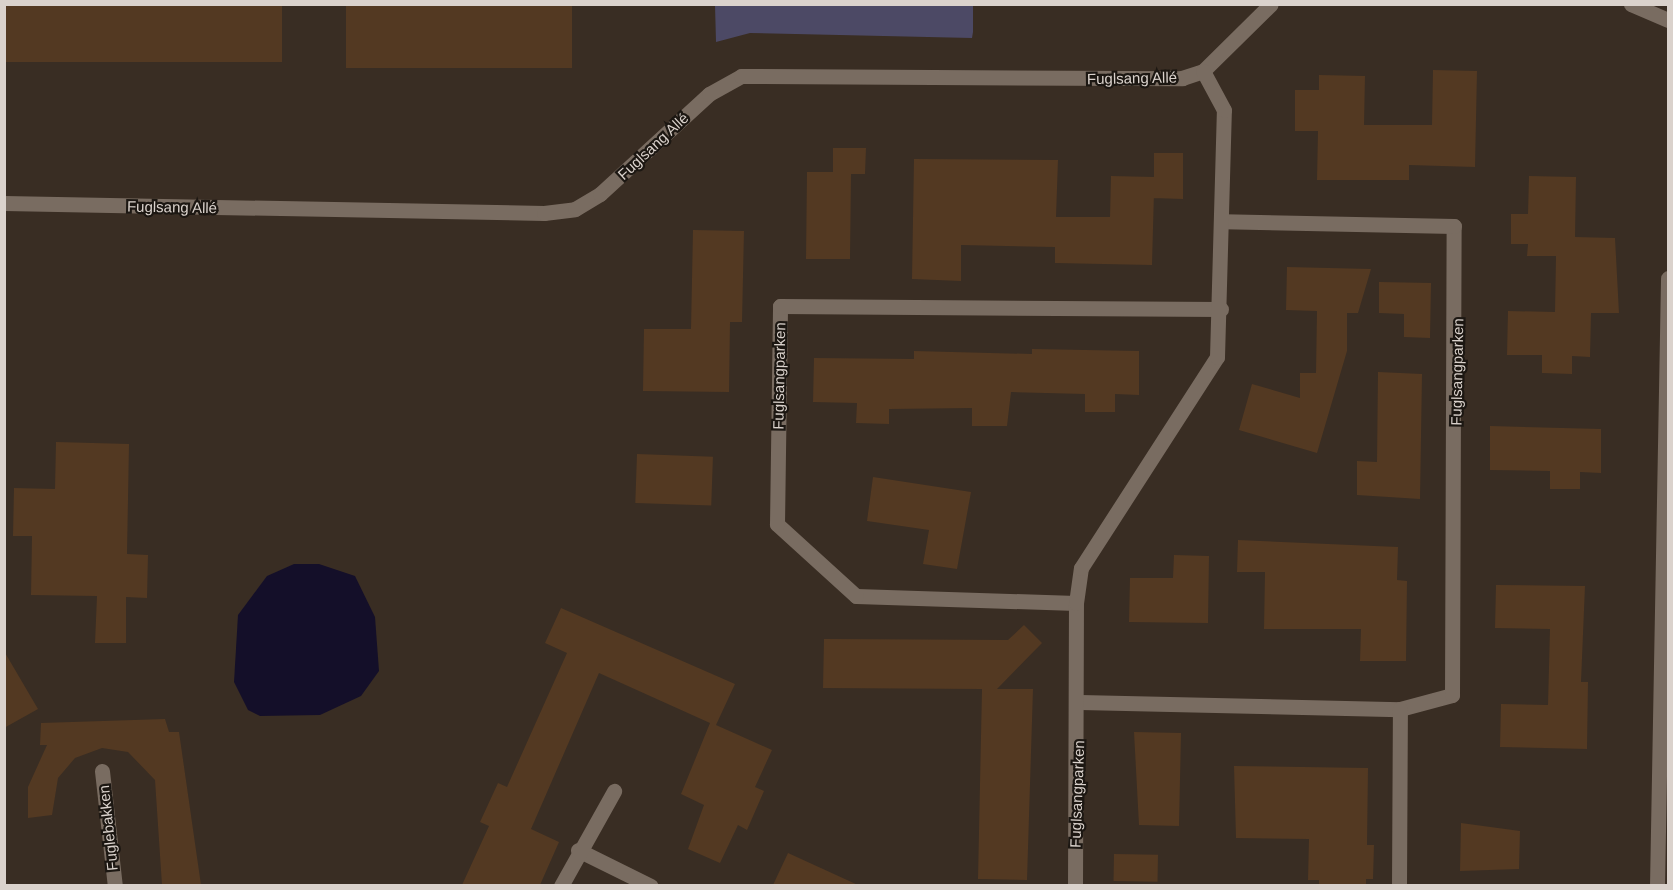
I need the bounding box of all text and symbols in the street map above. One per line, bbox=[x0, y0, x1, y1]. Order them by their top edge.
street label: Fuglsang Allé bbox=[1086, 68, 1178, 88]
street label: Fuglsang Allé bbox=[614, 108, 692, 184]
street label: Fuglsang Allé bbox=[126, 197, 218, 217]
street label: Fuglsangparken bbox=[1447, 318, 1467, 426]
street label: Fuglsangparken bbox=[769, 322, 789, 430]
street label: Fuglsangparken bbox=[1066, 740, 1088, 848]
street label: Fuglebakken bbox=[95, 784, 121, 872]

